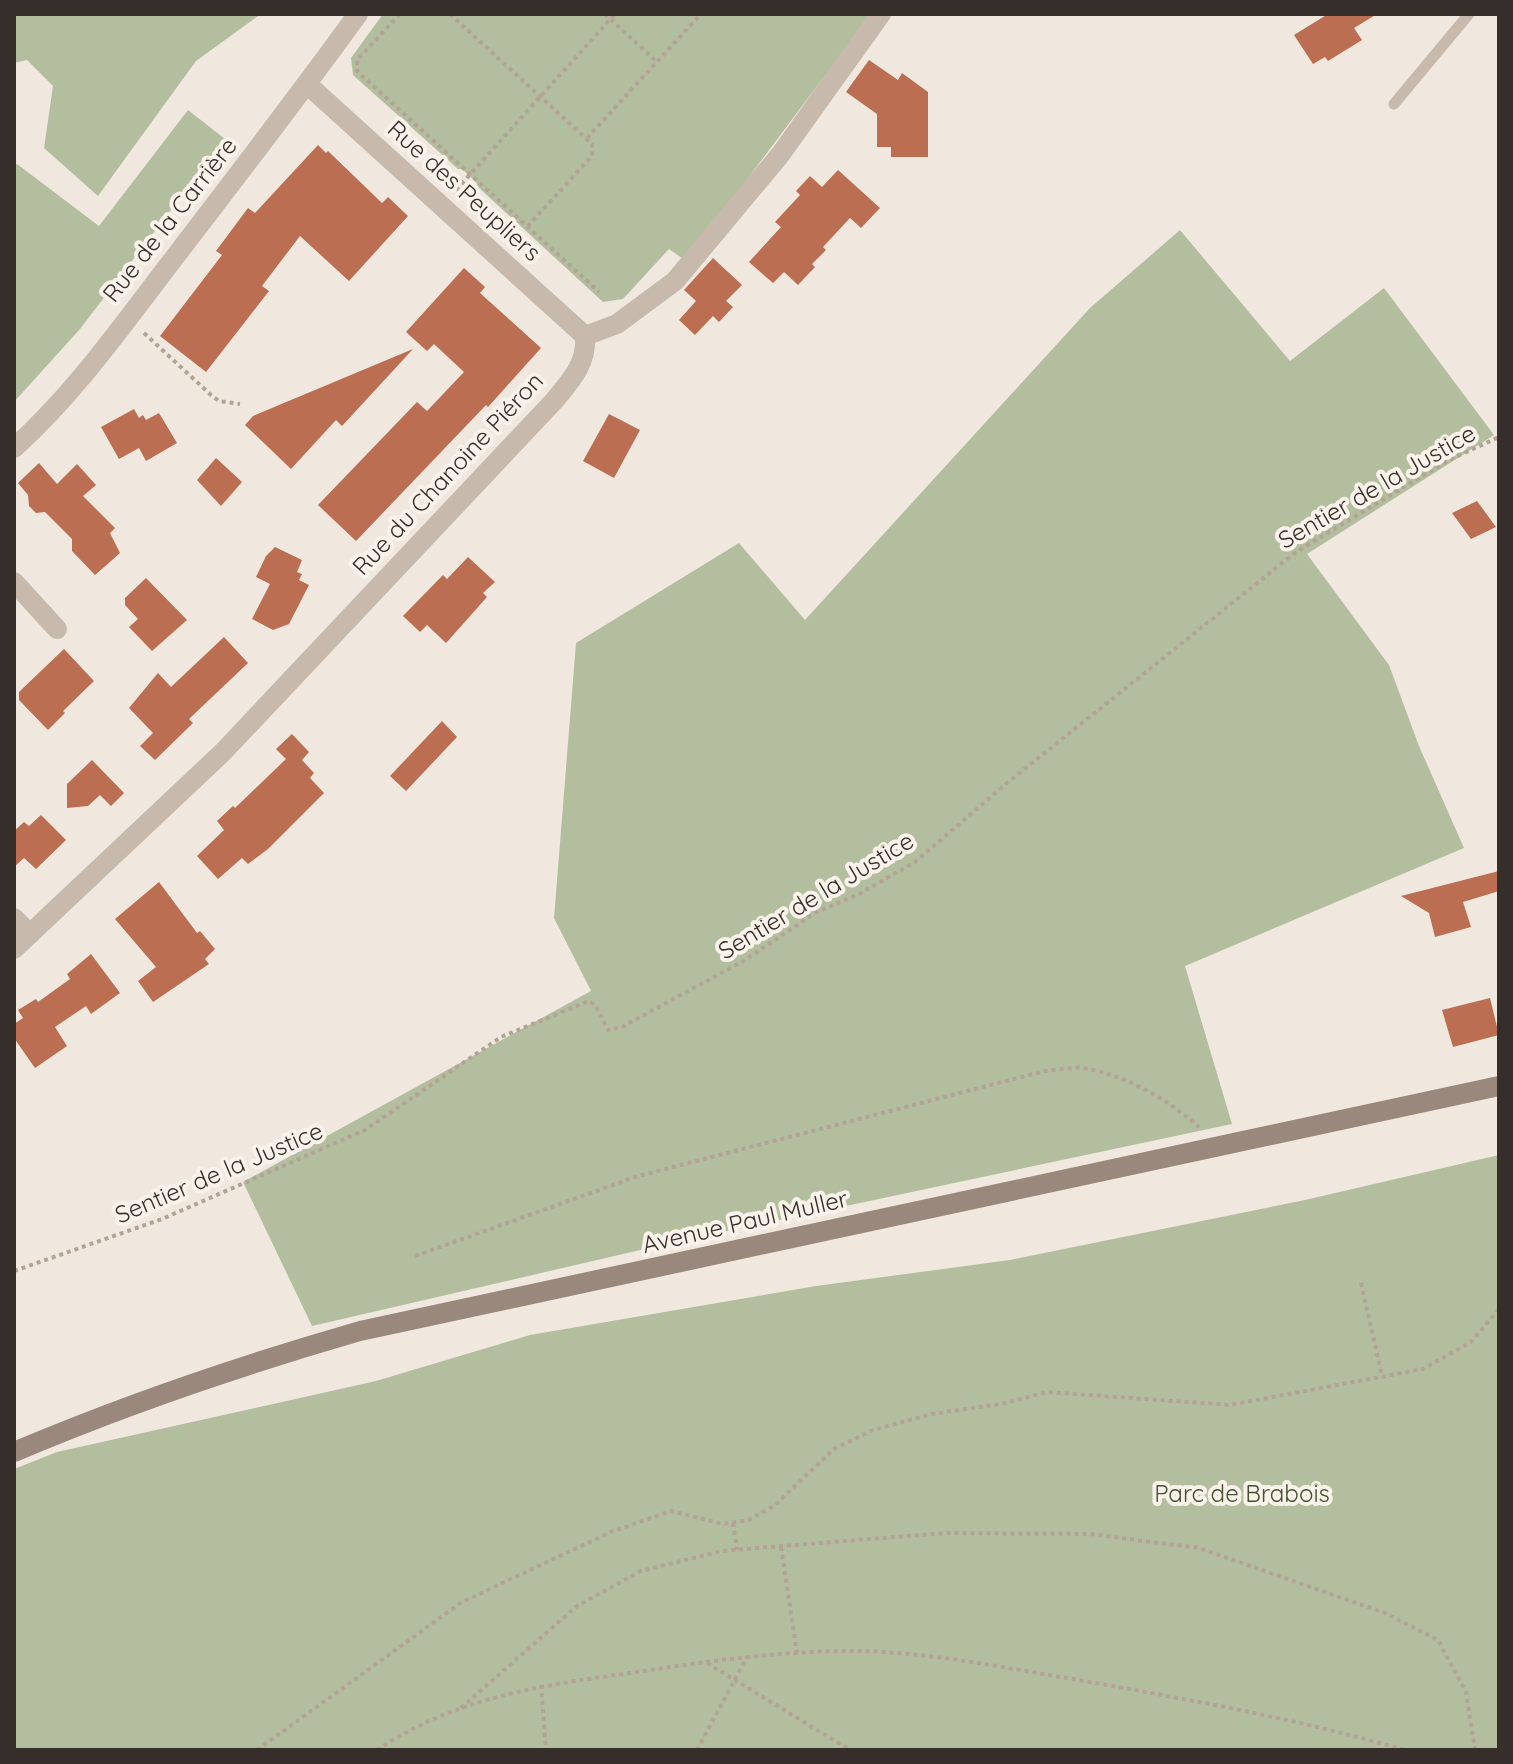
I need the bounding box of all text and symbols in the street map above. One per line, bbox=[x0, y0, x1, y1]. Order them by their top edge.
street label: Rue des Peupliers bbox=[382, 114, 548, 267]
street label: Rue de la Carrière bbox=[96, 131, 243, 308]
street label: Rue du Chanoine Piéron bbox=[346, 366, 549, 581]
street label: Sentier de la Justice bbox=[1273, 417, 1480, 555]
street label: Sentier de la Justice bbox=[712, 825, 919, 965]
street label: Sentier de la Justice bbox=[110, 1115, 327, 1229]
street label: Avenue Paul Muller bbox=[639, 1183, 850, 1259]
park label: Parc de Brabois bbox=[1154, 1478, 1330, 1508]

